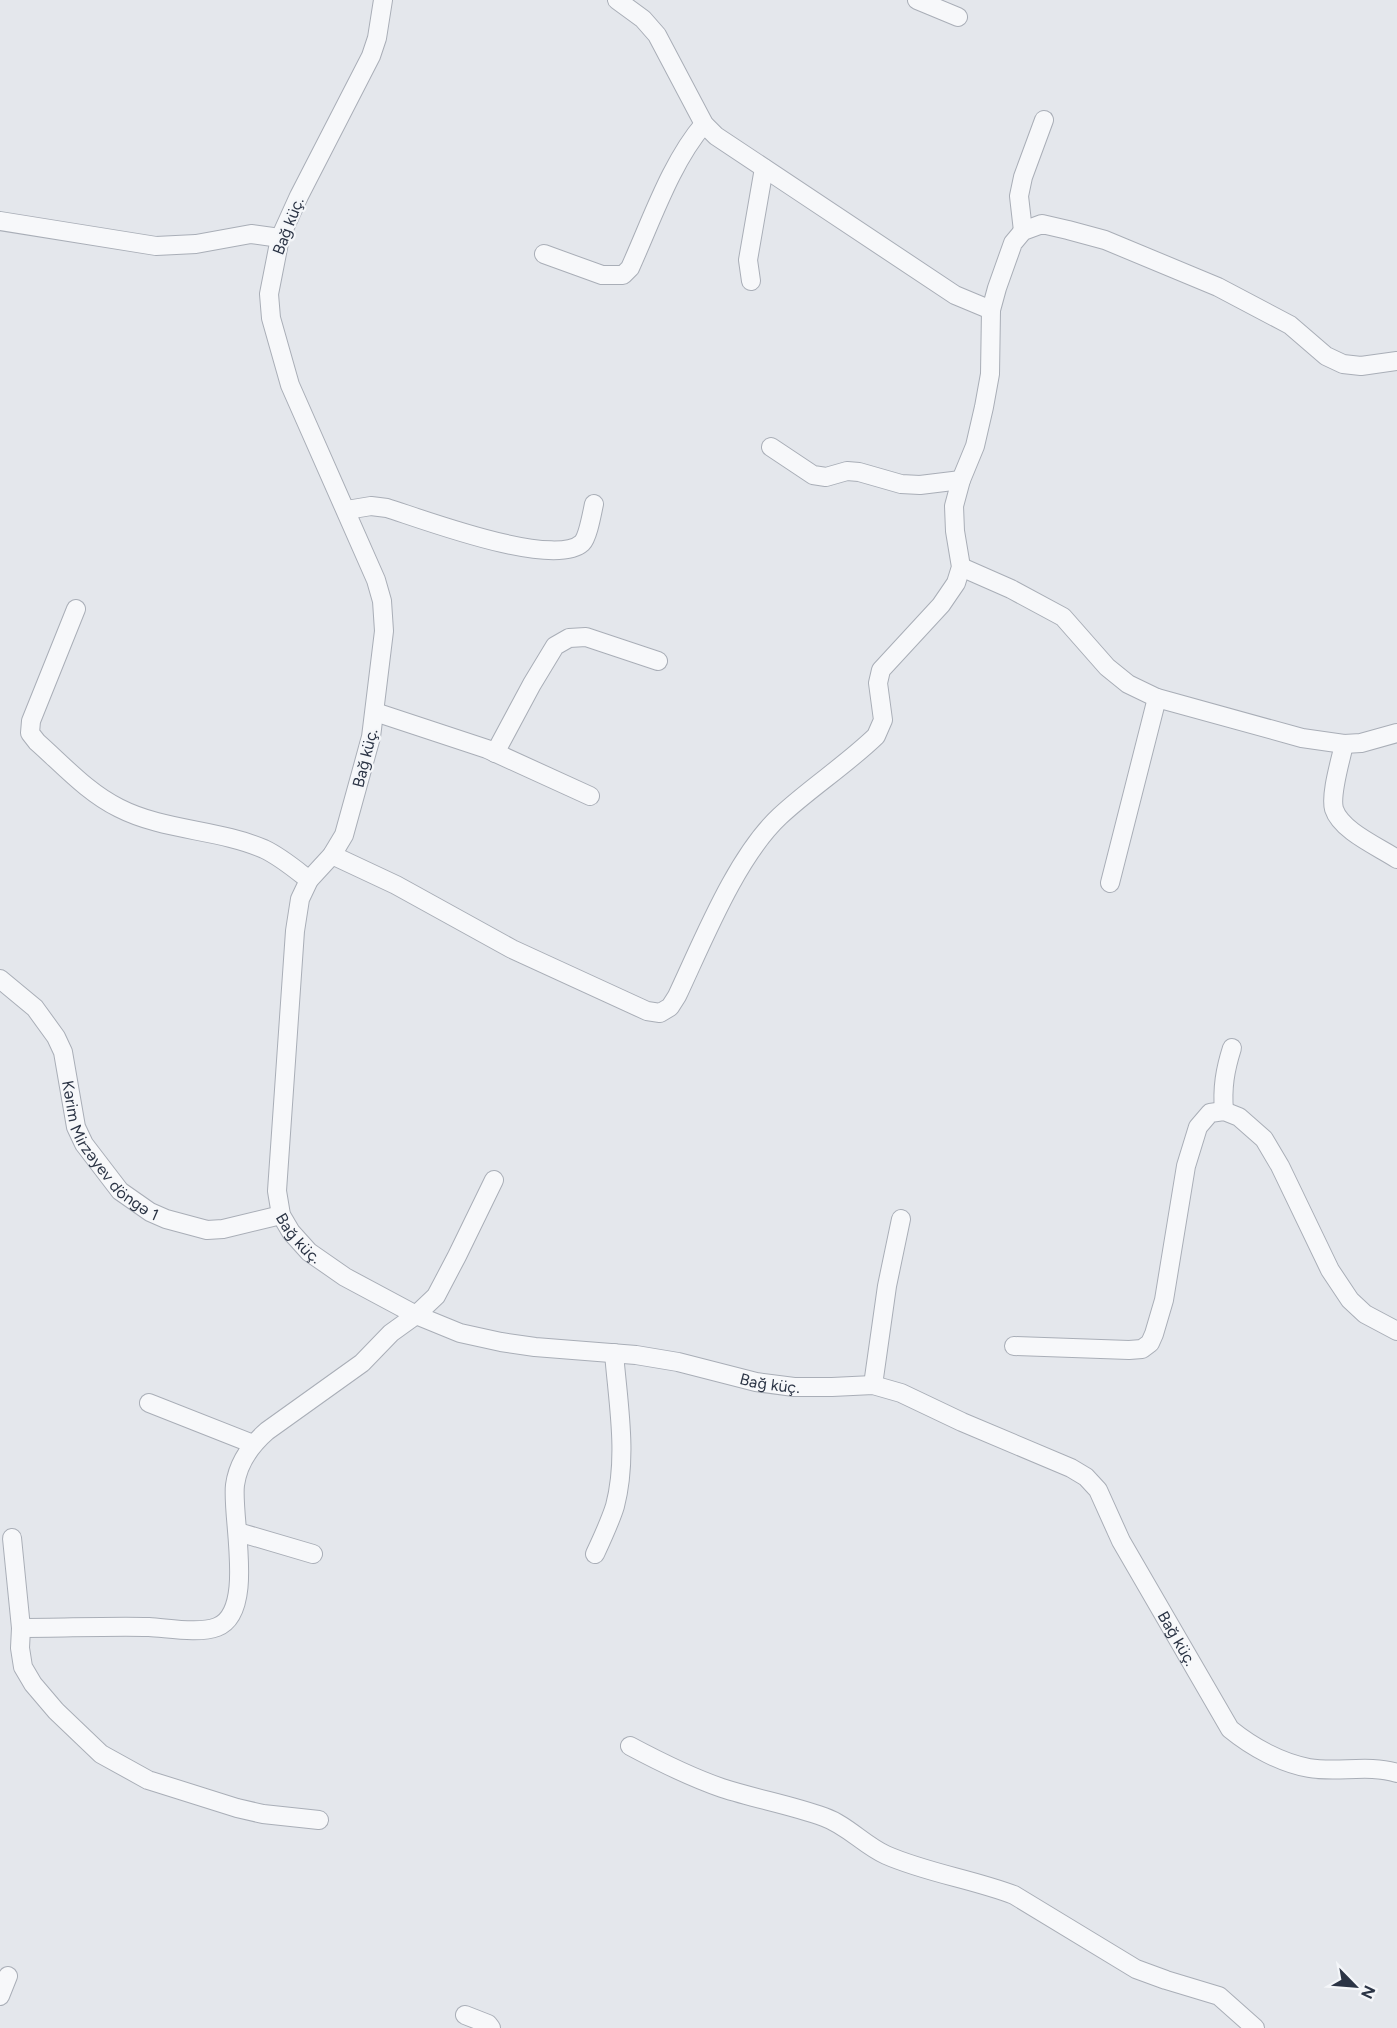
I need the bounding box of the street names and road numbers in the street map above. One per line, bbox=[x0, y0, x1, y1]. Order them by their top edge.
street label: Bağ küç. bbox=[268, 195, 308, 257]
street label: Bağ küç. bbox=[349, 727, 381, 789]
street label: Kərim Mirzəyev döngə 1 bbox=[59, 1079, 162, 1224]
street label: Bağ küç. bbox=[272, 1209, 325, 1267]
street label: Bağ küç. bbox=[738, 1369, 799, 1397]
street label: Bağ küç. bbox=[1154, 1607, 1201, 1669]

